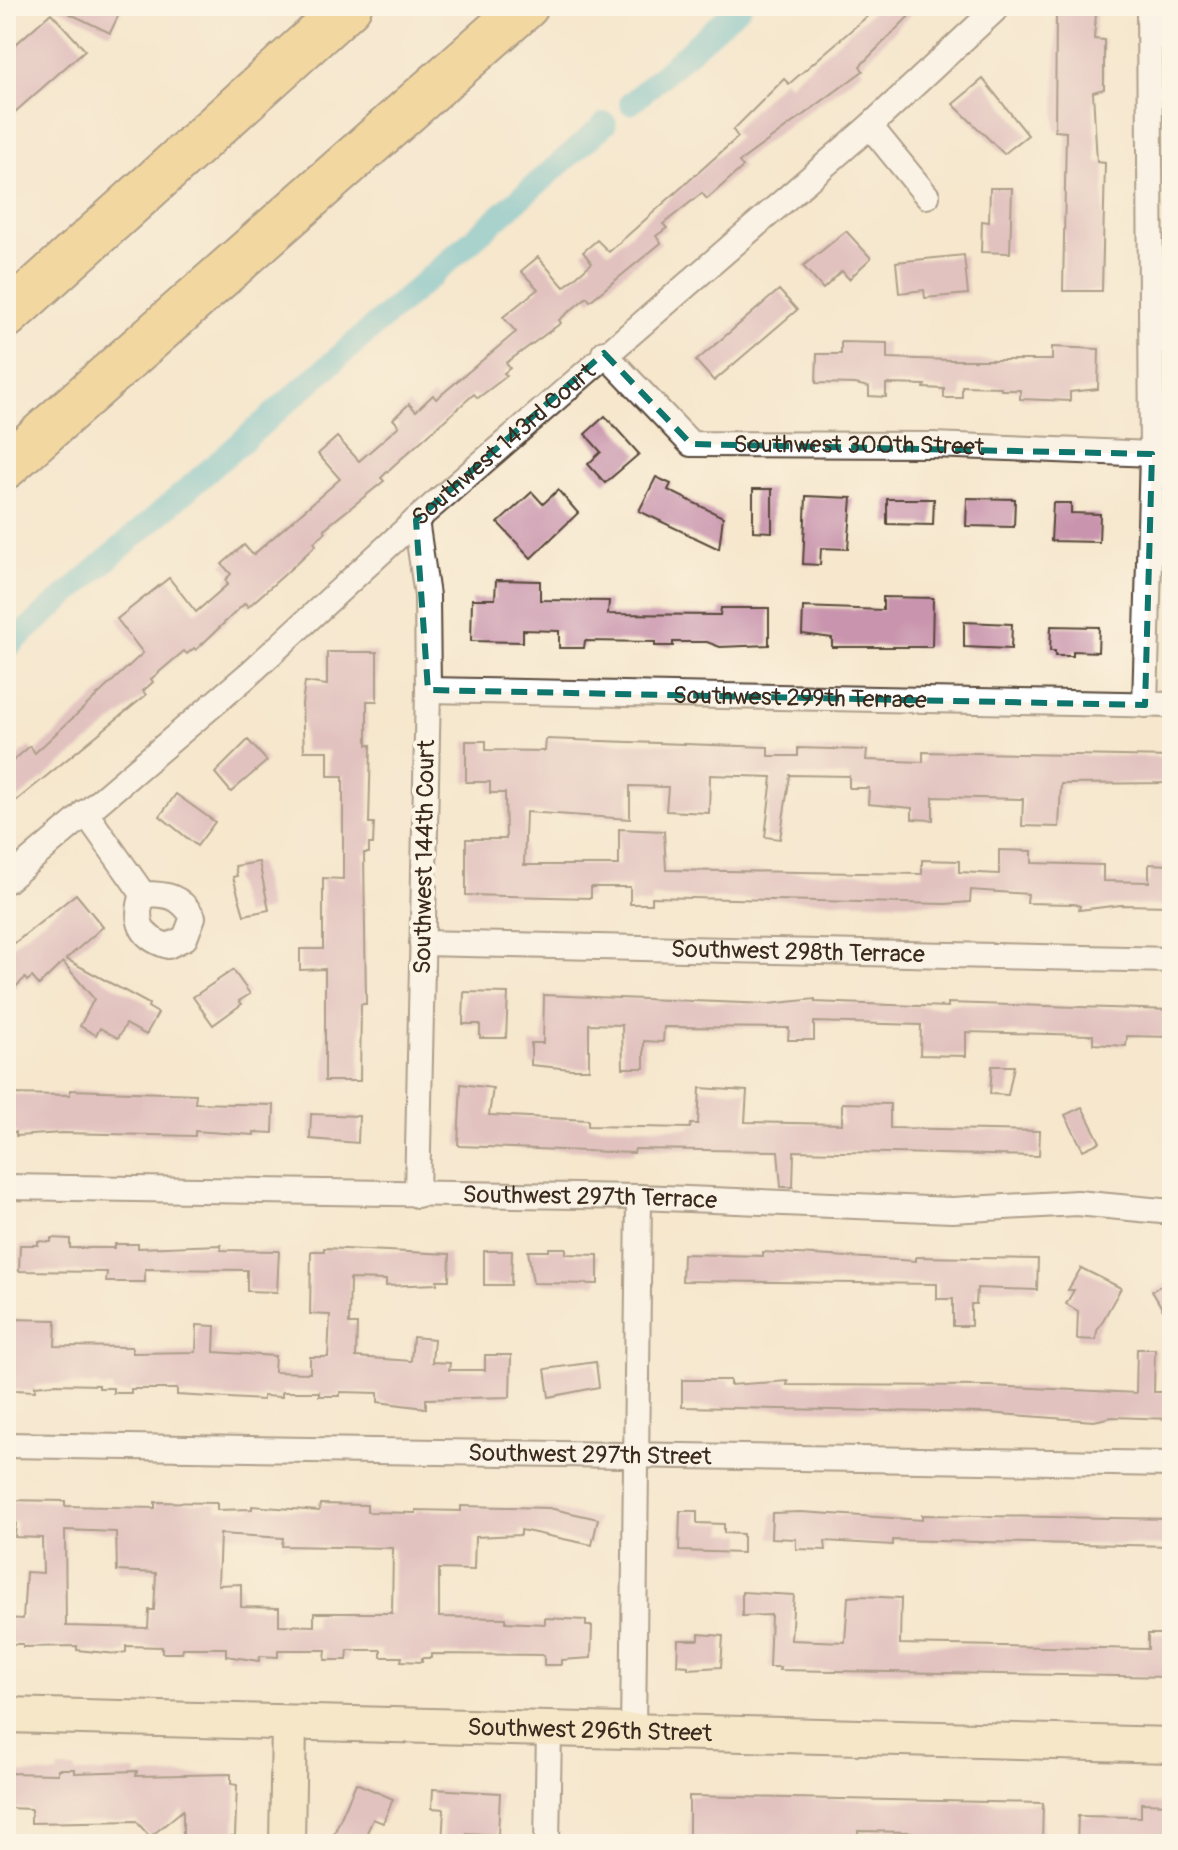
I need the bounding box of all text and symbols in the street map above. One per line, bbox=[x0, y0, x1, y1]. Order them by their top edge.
street label: Southwest 143rd Court bbox=[406, 357, 602, 532]
street label: Southwest 300th Street bbox=[733, 430, 986, 462]
street label: Southwest 299th Terrace bbox=[673, 681, 927, 715]
street label: Southwest 144th Court bbox=[408, 739, 441, 975]
street label: Southwest 298th Terrace bbox=[671, 935, 925, 969]
street label: Southwest 297th Terrace bbox=[463, 1180, 718, 1215]
street label: Southwest 297th Street bbox=[468, 1439, 712, 1472]
street label: Southwest 296th Street bbox=[467, 1713, 713, 1748]

